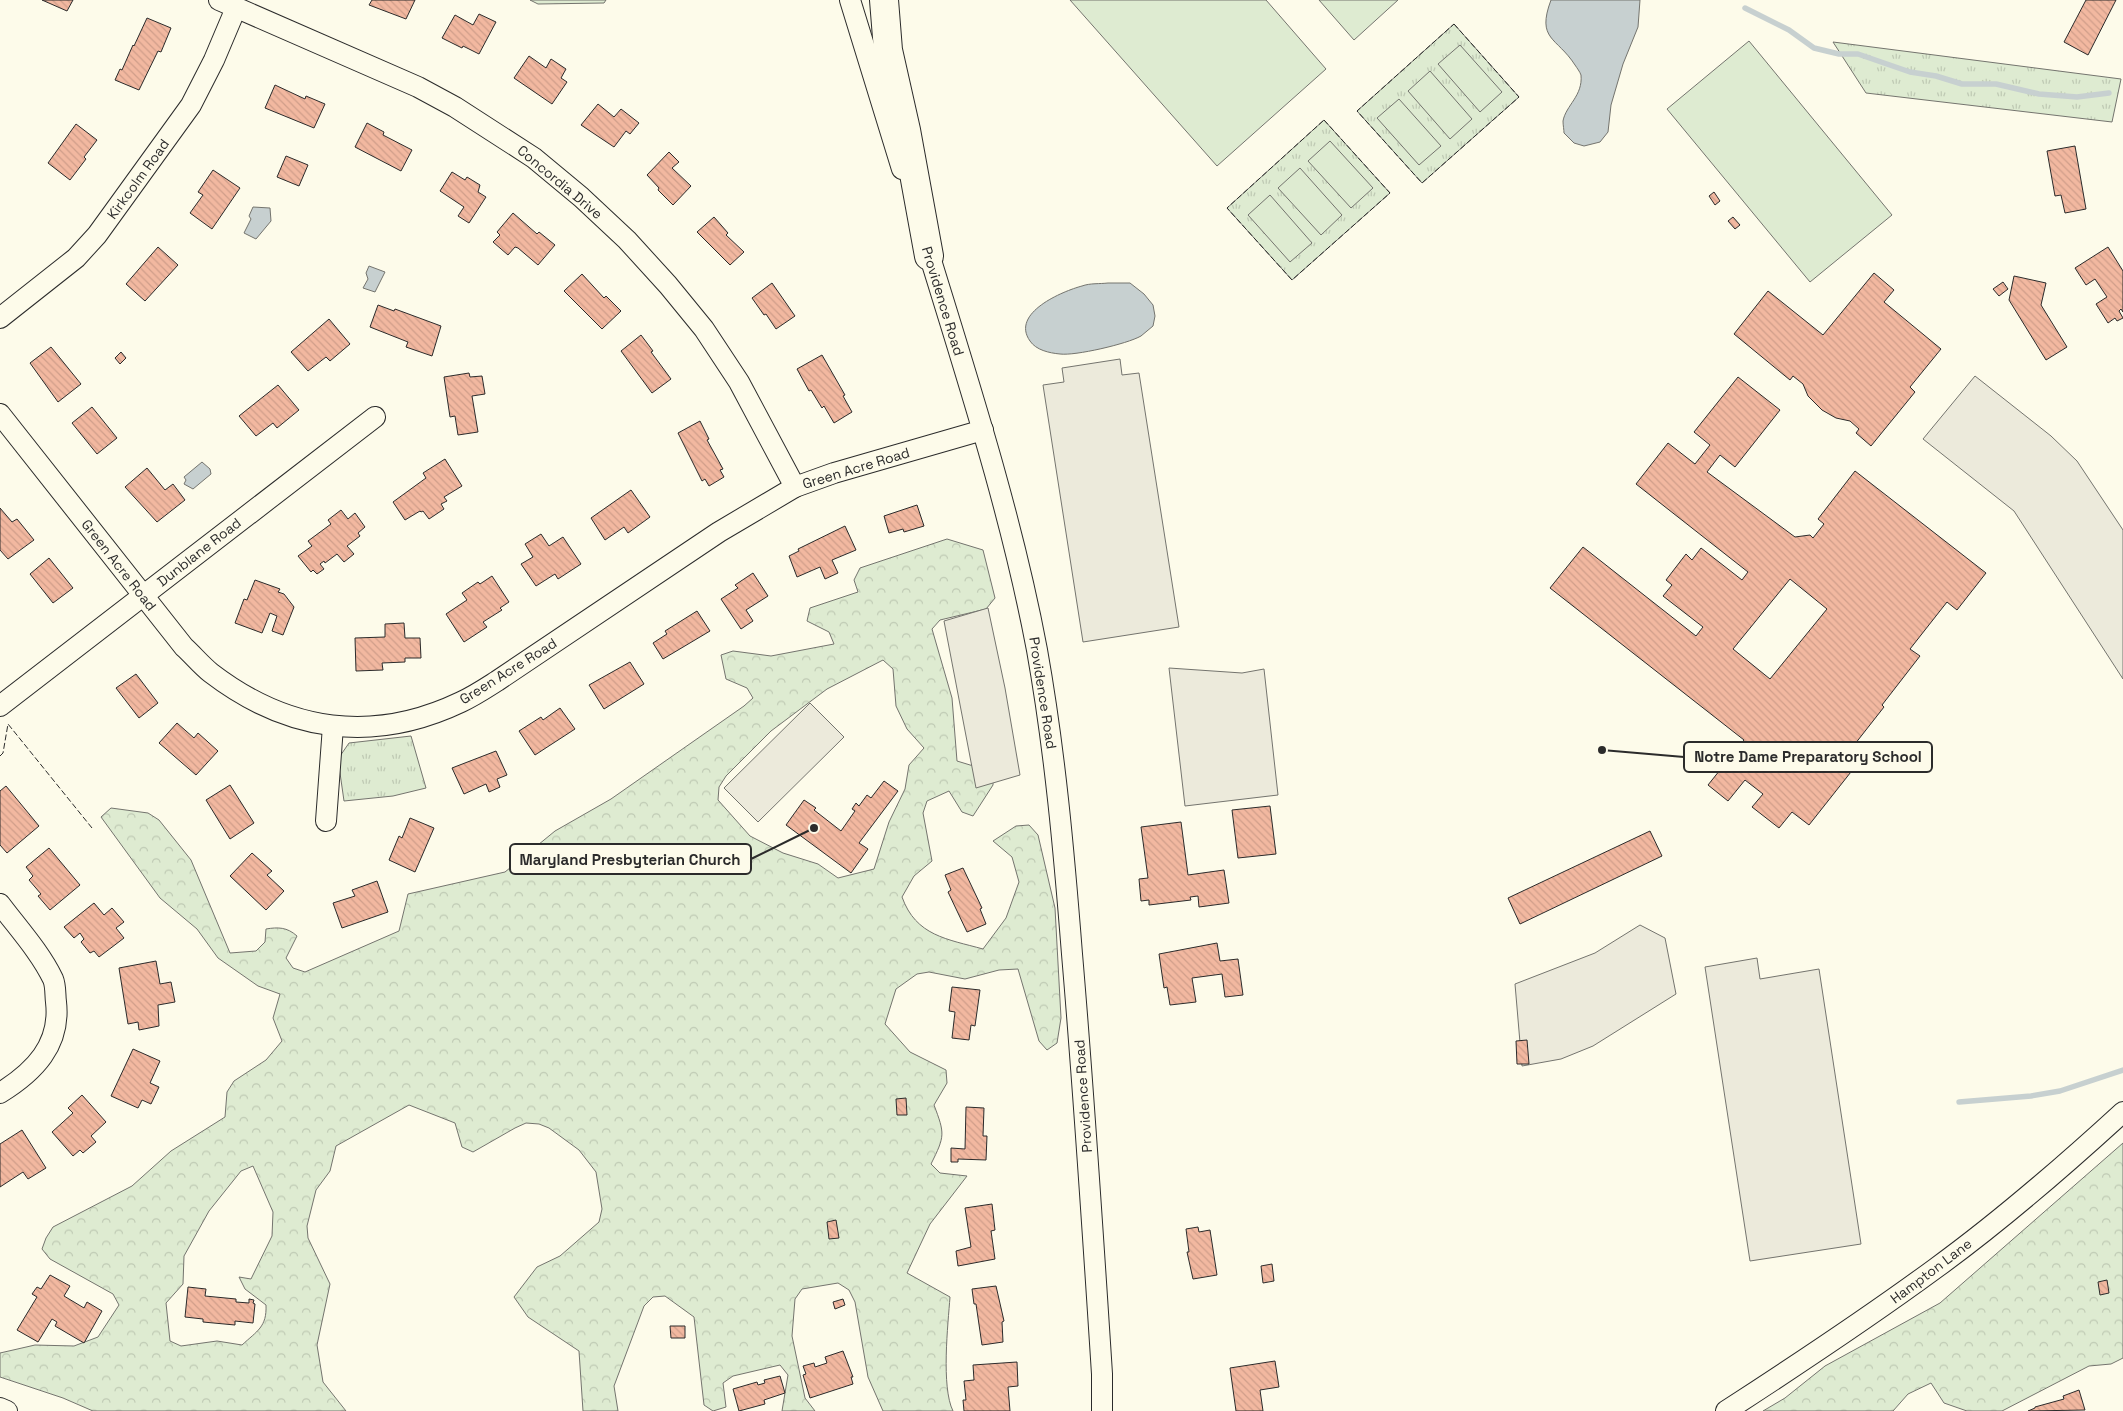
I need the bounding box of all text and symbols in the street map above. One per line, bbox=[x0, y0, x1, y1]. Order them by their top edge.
street label: Kirkcolm Road bbox=[103, 135, 173, 223]
street label: Concordia Drive bbox=[514, 141, 606, 223]
street label: Providence Road bbox=[918, 244, 968, 358]
street label: Green Acre Road bbox=[800, 443, 912, 493]
street label: Dunblane Road bbox=[153, 514, 245, 590]
street label: Green Acre Road bbox=[78, 516, 160, 614]
street label: Green Acre Road bbox=[456, 634, 560, 708]
street label: Providence Road bbox=[1025, 636, 1061, 750]
callout: Notre Dame Preparatory School bbox=[1684, 742, 1932, 772]
text: Notre Dame Preparatory School bbox=[1694, 747, 1922, 766]
callout: Maryland Presbyterian Church bbox=[510, 844, 751, 874]
text: Maryland Presbyterian Church bbox=[519, 850, 741, 869]
street label: Providence Road bbox=[1070, 1039, 1096, 1153]
street label: Hampton Lane bbox=[1887, 1234, 1975, 1308]

